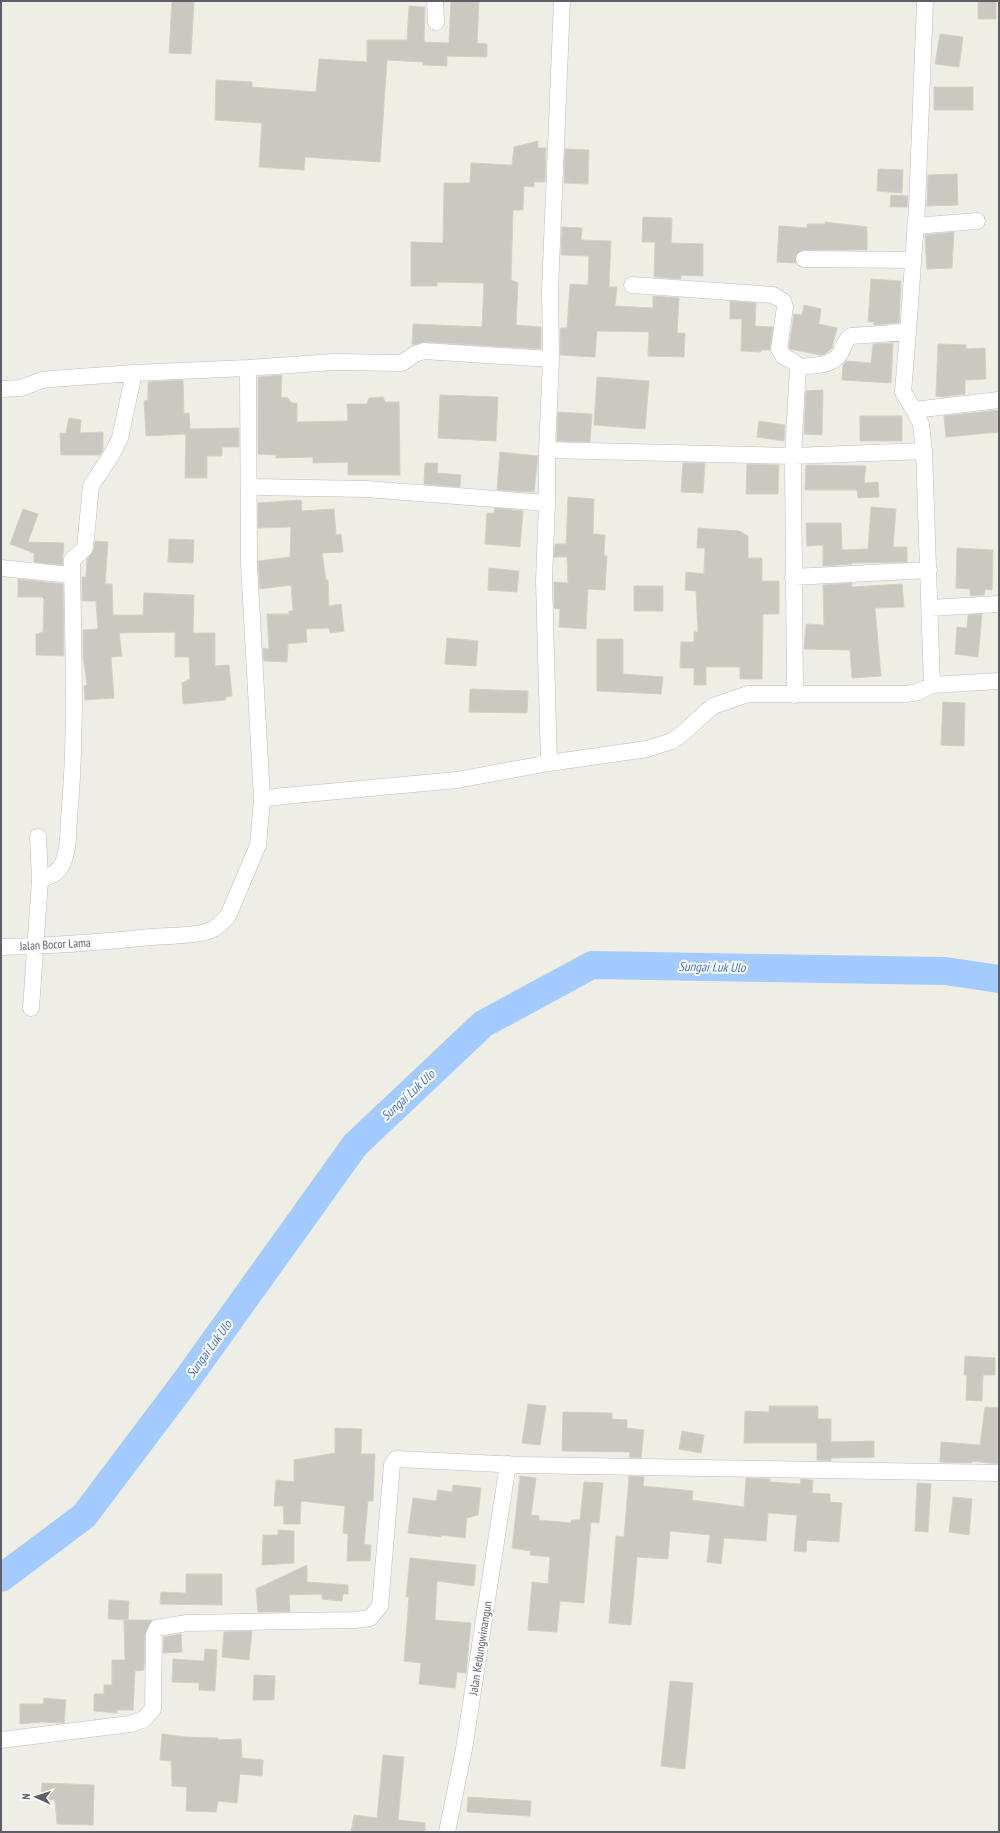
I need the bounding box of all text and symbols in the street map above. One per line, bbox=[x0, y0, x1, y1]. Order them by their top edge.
street label: Jalan Bocor Lama bbox=[18, 935, 91, 953]
water label: Sungai Luk Ulo bbox=[678, 958, 747, 976]
water label: Sungai Luk Ulo bbox=[378, 1065, 439, 1124]
water label: Sungai Luk Ulo bbox=[182, 1316, 236, 1381]
street label: Jalan Kedungwinangun bbox=[465, 1600, 495, 1697]
north arrow bbox=[16, 1777, 56, 1817]
text: N bbox=[19, 1793, 33, 1800]

